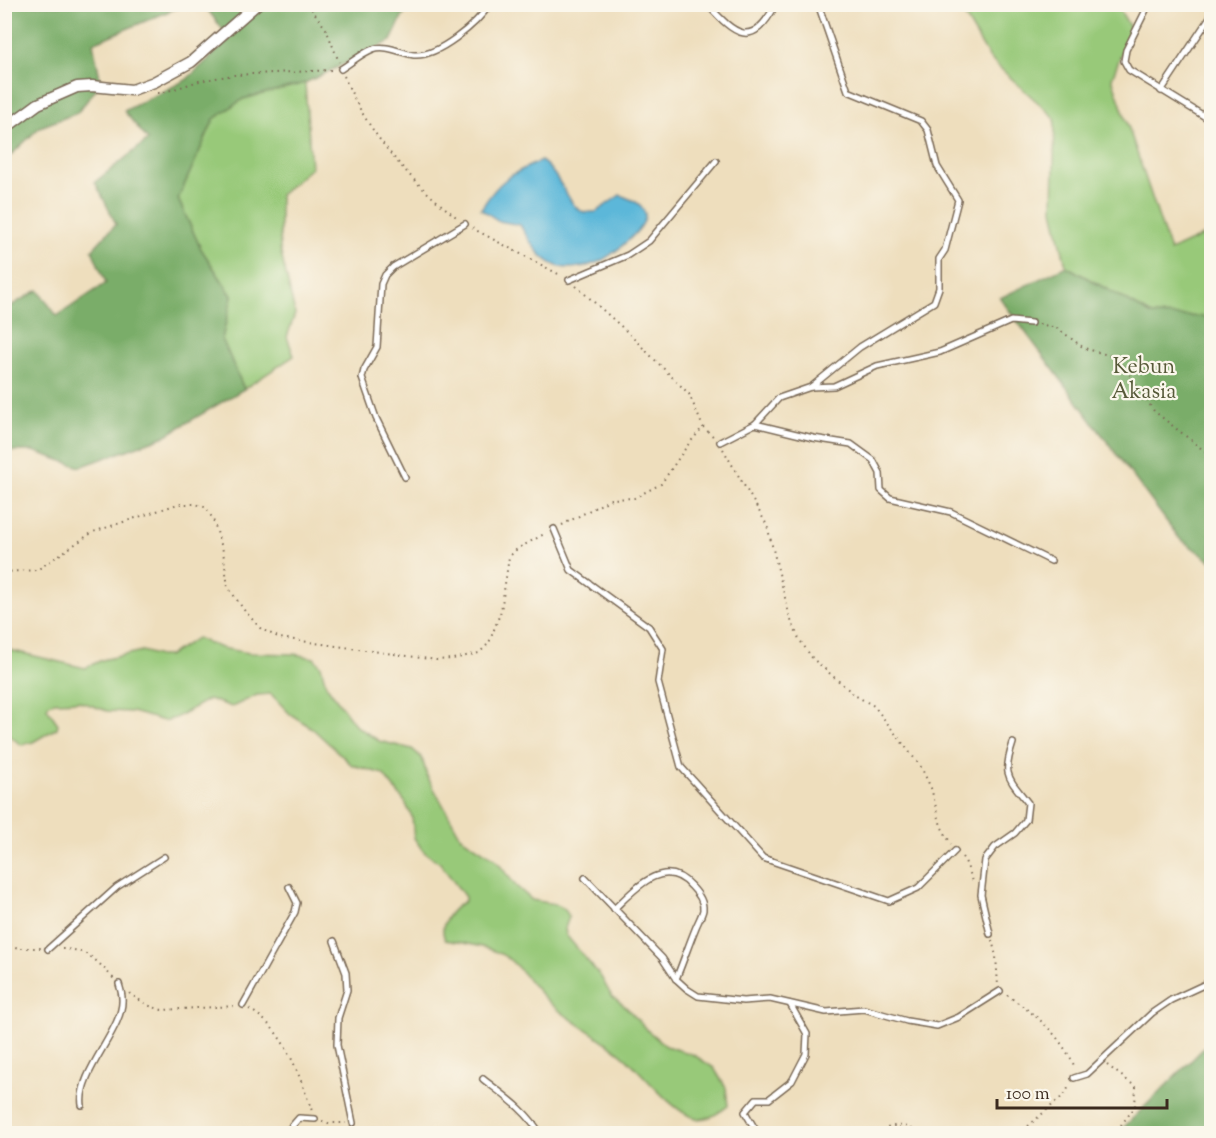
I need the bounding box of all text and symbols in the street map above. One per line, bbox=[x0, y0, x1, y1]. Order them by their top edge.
park label: Kebun Akasia bbox=[1111, 352, 1177, 409]
scale bar bbox=[997, 1072, 1166, 1110]
text: 100 m bbox=[1006, 1082, 1050, 1108]

